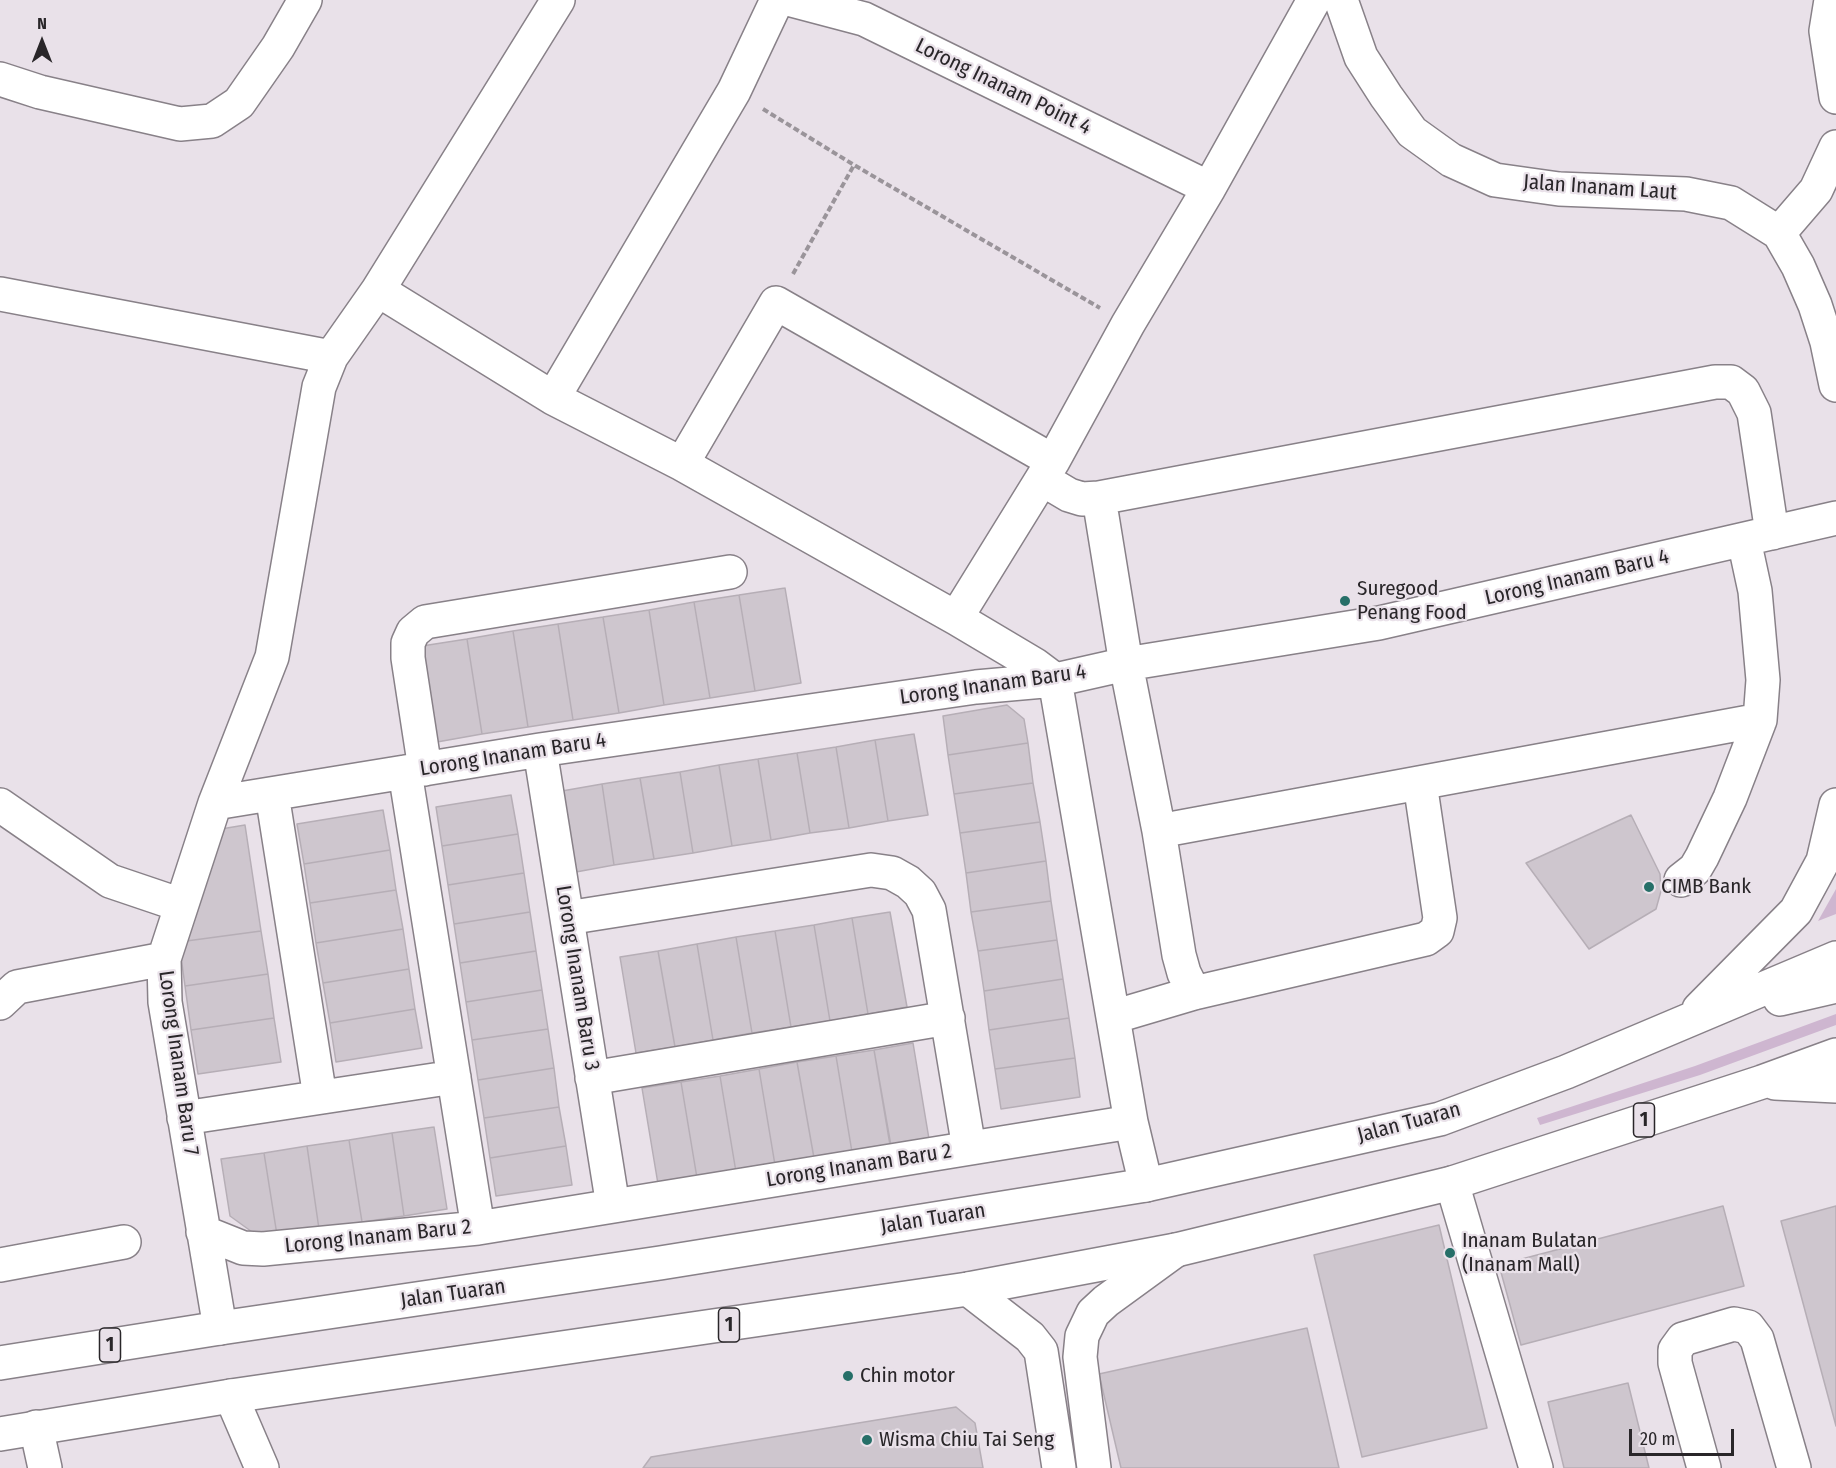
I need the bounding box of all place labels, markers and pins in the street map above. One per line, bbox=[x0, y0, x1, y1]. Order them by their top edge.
place label: Suregood Penang Food bbox=[1357, 576, 1467, 626]
marker: Suregood Penang Food bbox=[1338, 594, 1352, 608]
place label: CIMB Bank bbox=[1661, 874, 1751, 900]
marker: CIMB Bank bbox=[1642, 880, 1656, 894]
place label: Inanam Bulatan (Inanam Mall) bbox=[1462, 1228, 1598, 1278]
marker: Inanam Bulatan (Inanam Mall) bbox=[1443, 1246, 1457, 1260]
place label: Chin motor bbox=[860, 1363, 955, 1389]
marker: Chin motor bbox=[841, 1369, 855, 1383]
place label: Wisma Chiu Tai Seng bbox=[879, 1427, 1054, 1453]
marker: Wisma Chiu Tai Seng bbox=[860, 1433, 874, 1447]

